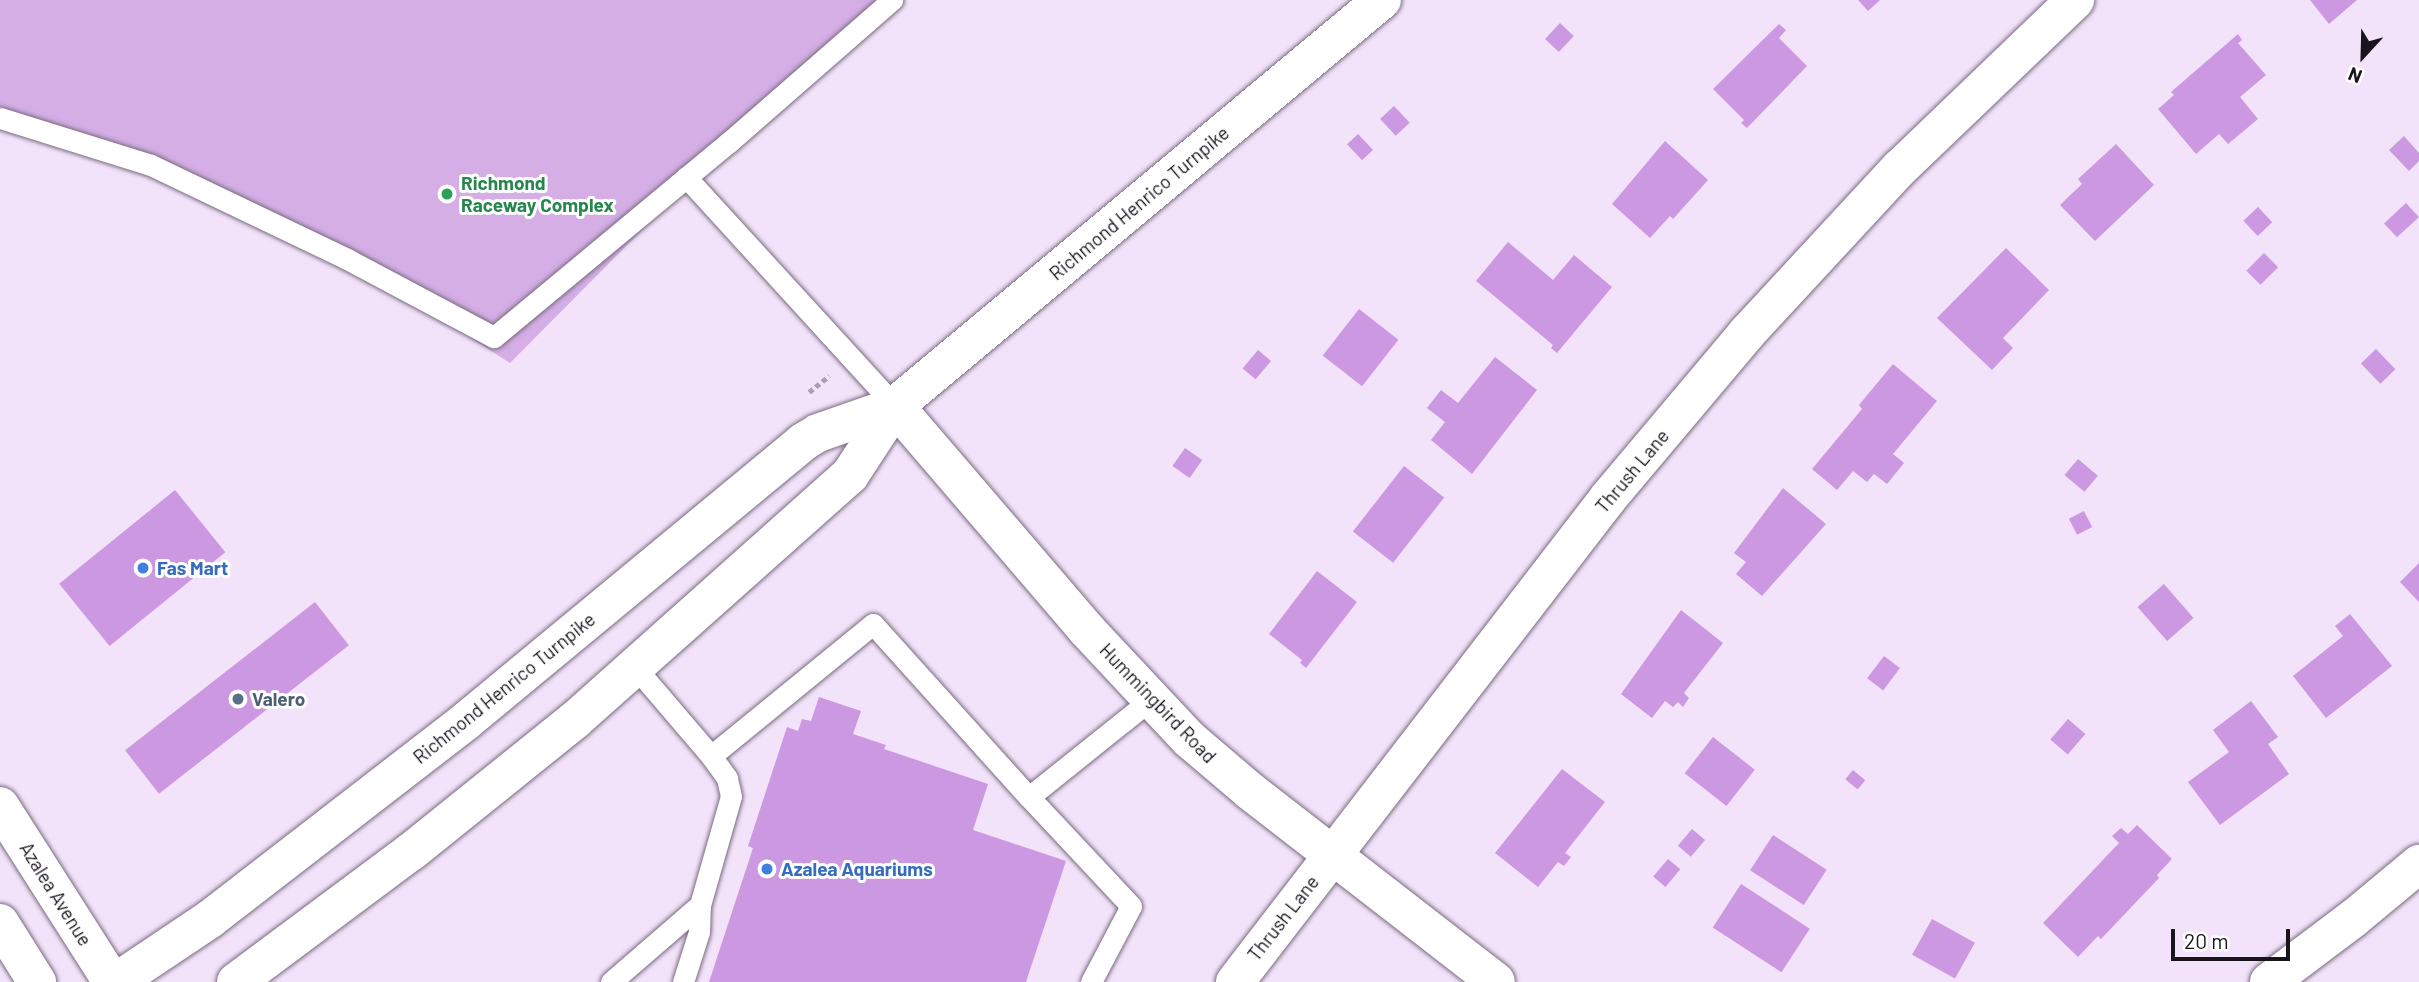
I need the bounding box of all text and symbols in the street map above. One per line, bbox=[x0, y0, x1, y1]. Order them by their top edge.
north arrow bbox=[2328, 21, 2398, 91]
text: N bbox=[2345, 63, 2365, 89]
street label: Richmond Henrico Turnpike bbox=[1045, 121, 1233, 285]
place label: Richmond Raceway Complex bbox=[461, 172, 614, 216]
marker: Richmond Raceway Complex bbox=[439, 186, 455, 202]
street label: Thrush Lane bbox=[1590, 425, 1674, 517]
place label: Fas Mart bbox=[157, 557, 228, 579]
marker: Fas Mart bbox=[135, 560, 151, 576]
street label: Richmond Henrico Turnpike bbox=[409, 608, 599, 768]
street label: Hummingbird Road bbox=[1095, 638, 1221, 768]
place label: Valero bbox=[252, 688, 305, 710]
marker: Valero bbox=[230, 691, 246, 707]
street label: Azalea Avenue bbox=[15, 838, 97, 950]
place label: Azalea Aquariums bbox=[781, 858, 933, 880]
marker: Azalea Aquariums bbox=[759, 861, 775, 877]
street label: Thrush Lane bbox=[1243, 871, 1323, 965]
scale bar bbox=[2174, 916, 2293, 960]
text: 20 m bbox=[2184, 928, 2229, 953]

